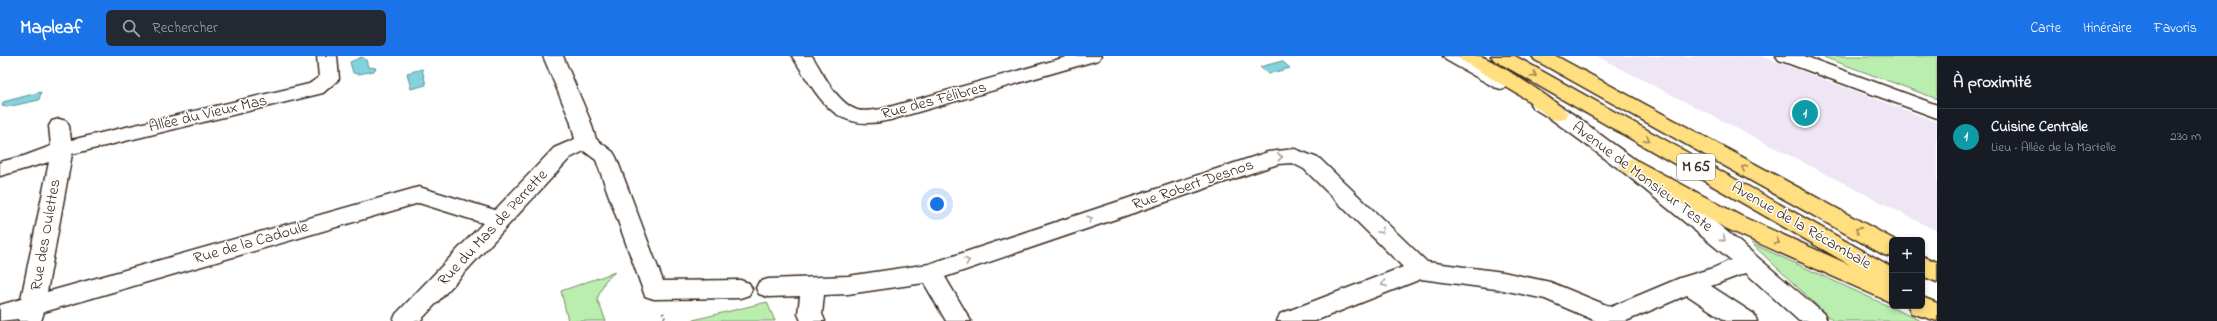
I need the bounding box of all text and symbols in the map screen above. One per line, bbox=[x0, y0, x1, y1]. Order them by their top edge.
search box bbox=[106, 10, 386, 46]
text: Mapleaf bbox=[20, 15, 82, 42]
icon: search bbox=[120, 17, 142, 39]
text: Rechercher bbox=[152, 17, 218, 39]
text: Carte bbox=[2030, 18, 2061, 39]
text: Itinéraire bbox=[2083, 18, 2132, 39]
text: Favoris bbox=[2154, 18, 2197, 39]
text: À proximité bbox=[1953, 70, 2031, 95]
one-way arrow bbox=[1530, 71, 1538, 78]
street label: Rue des Félibres bbox=[879, 75, 989, 127]
street label: Allée du Vieux Mas bbox=[146, 89, 270, 139]
pin: 1 bbox=[1792, 98, 1818, 128]
street label: Avenue de Monsieur Teste bbox=[1566, 116, 1718, 239]
text: Cuisine Centrale bbox=[1991, 116, 2088, 138]
text: 1 bbox=[1964, 127, 1968, 146]
text: 230 m bbox=[2170, 127, 2201, 146]
one-way arrow bbox=[1643, 135, 1651, 142]
text: Lieu · Allée de la Martelle bbox=[1991, 138, 2116, 157]
street label: Rue Robert Desnos bbox=[1129, 153, 1257, 217]
one-way arrow bbox=[1277, 153, 1283, 162]
road number: M 65 bbox=[1677, 154, 1715, 180]
street label: Rue du Mas de Perrette bbox=[432, 163, 554, 292]
one-way arrow bbox=[1741, 165, 1748, 172]
street label: Avenue de la Récambale bbox=[1726, 176, 1876, 276]
street label: Rue des Oulettes bbox=[24, 177, 68, 293]
your location bbox=[927, 194, 947, 214]
street label: Rue de la Cadoule bbox=[191, 215, 312, 271]
one-way arrow bbox=[1087, 215, 1094, 224]
one-way arrow bbox=[1376, 227, 1384, 234]
one-way arrow bbox=[1855, 227, 1862, 234]
one-way arrow bbox=[1718, 235, 1726, 242]
one-way arrow bbox=[1773, 237, 1780, 245]
map controls bbox=[1889, 237, 1925, 309]
button: + bbox=[1889, 237, 1925, 273]
one-way arrow bbox=[963, 257, 970, 265]
button: − bbox=[1889, 273, 1925, 309]
one-way arrow bbox=[1380, 280, 1387, 288]

